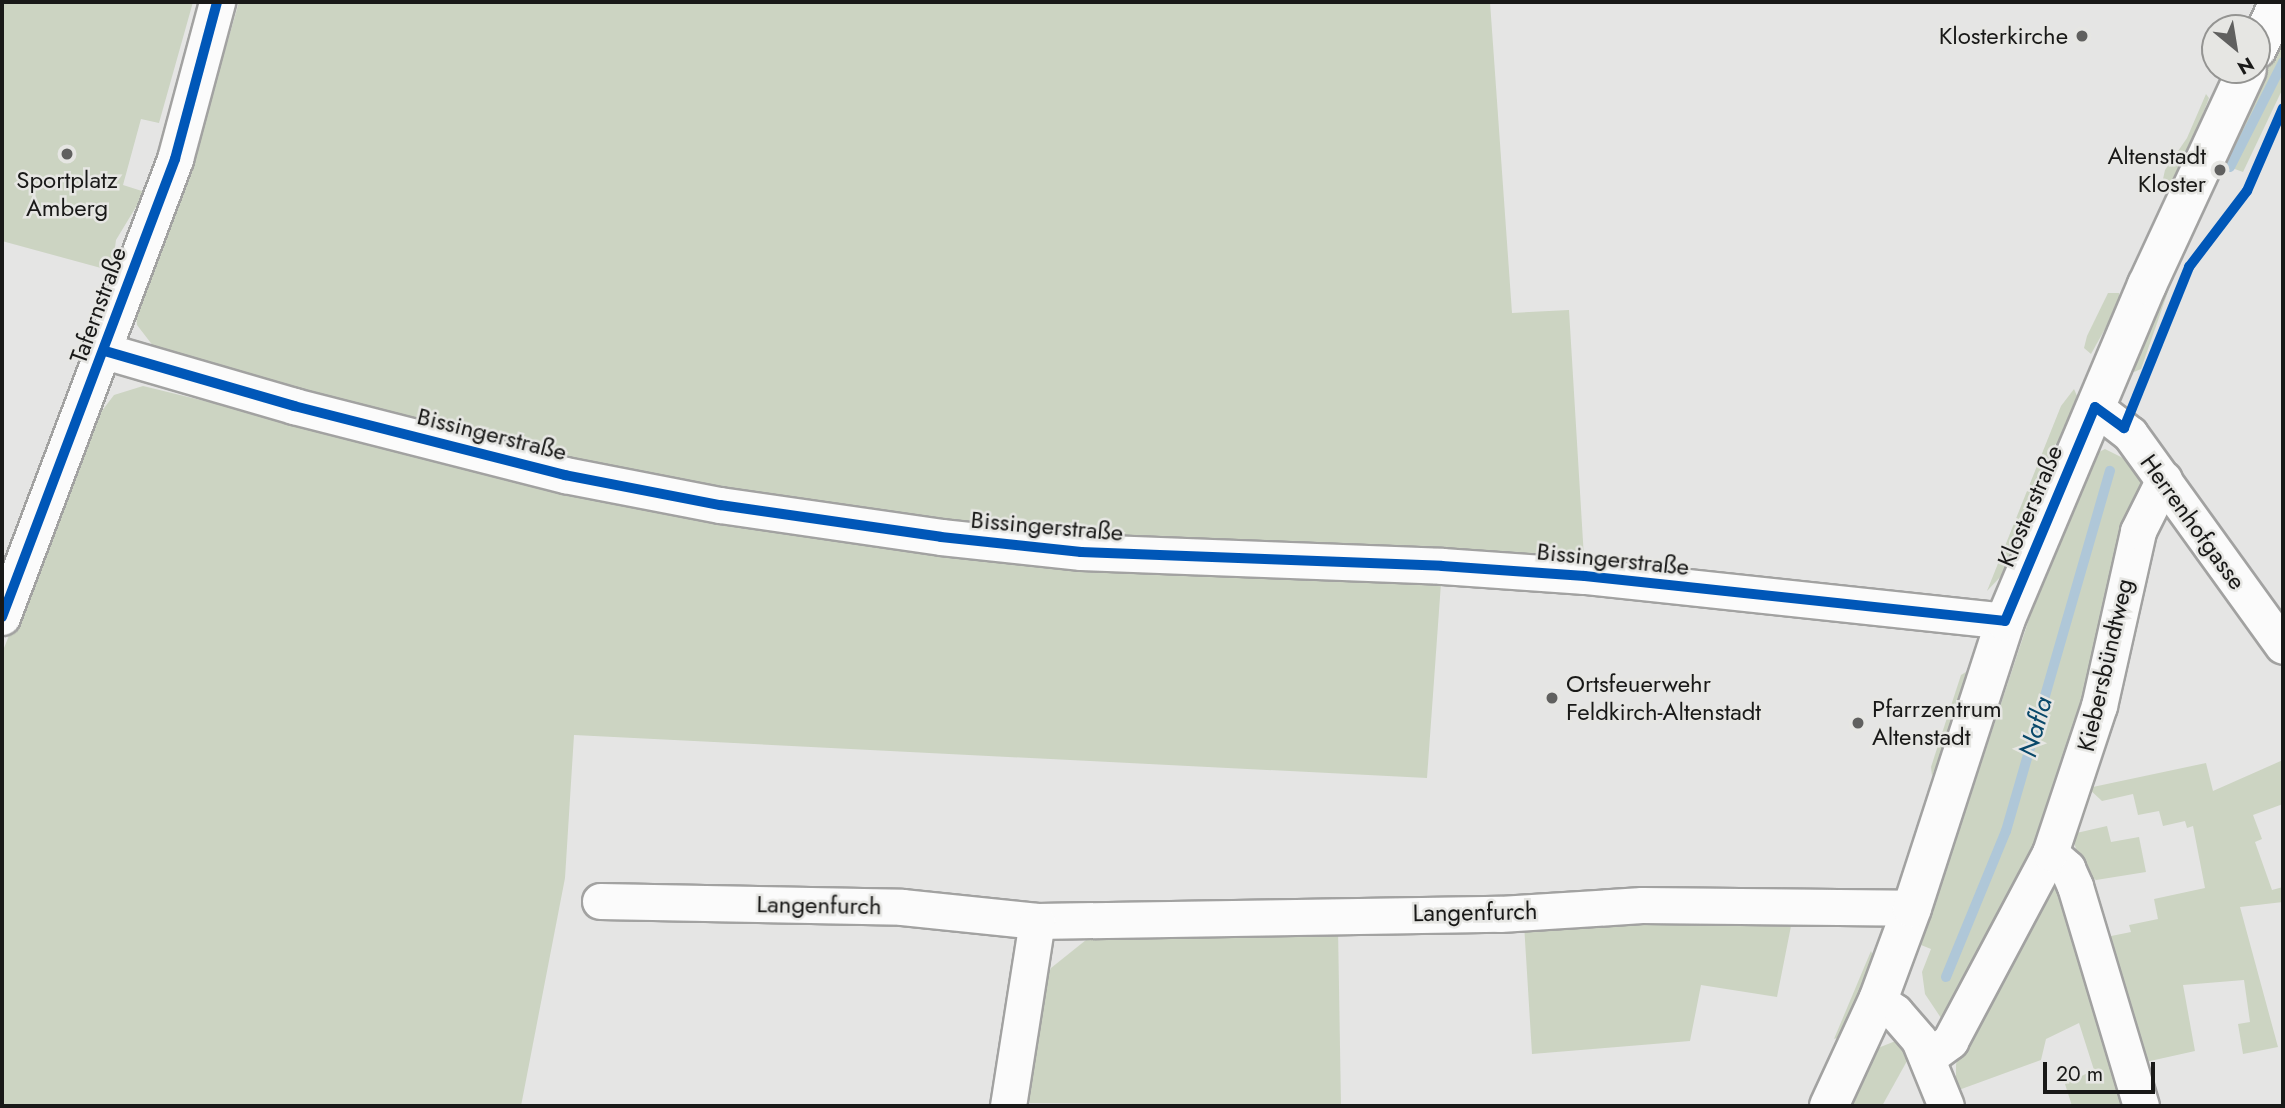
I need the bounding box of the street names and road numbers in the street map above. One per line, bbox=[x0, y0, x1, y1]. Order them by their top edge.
street label: Tafernstraße bbox=[64, 243, 132, 367]
street label: Bissingerstraße bbox=[414, 401, 570, 467]
street label: Klosterstraße bbox=[1991, 441, 2069, 571]
street label: Herrenhofgasse bbox=[2134, 449, 2252, 595]
street label: Bissingerstraße bbox=[969, 505, 1125, 547]
street label: Bissingerstraße bbox=[1535, 537, 1691, 581]
street label: Kiebersbündtweg bbox=[2071, 576, 2139, 754]
street label: Langenfurch bbox=[756, 890, 882, 920]
street label: Langenfurch bbox=[1412, 897, 1538, 927]

